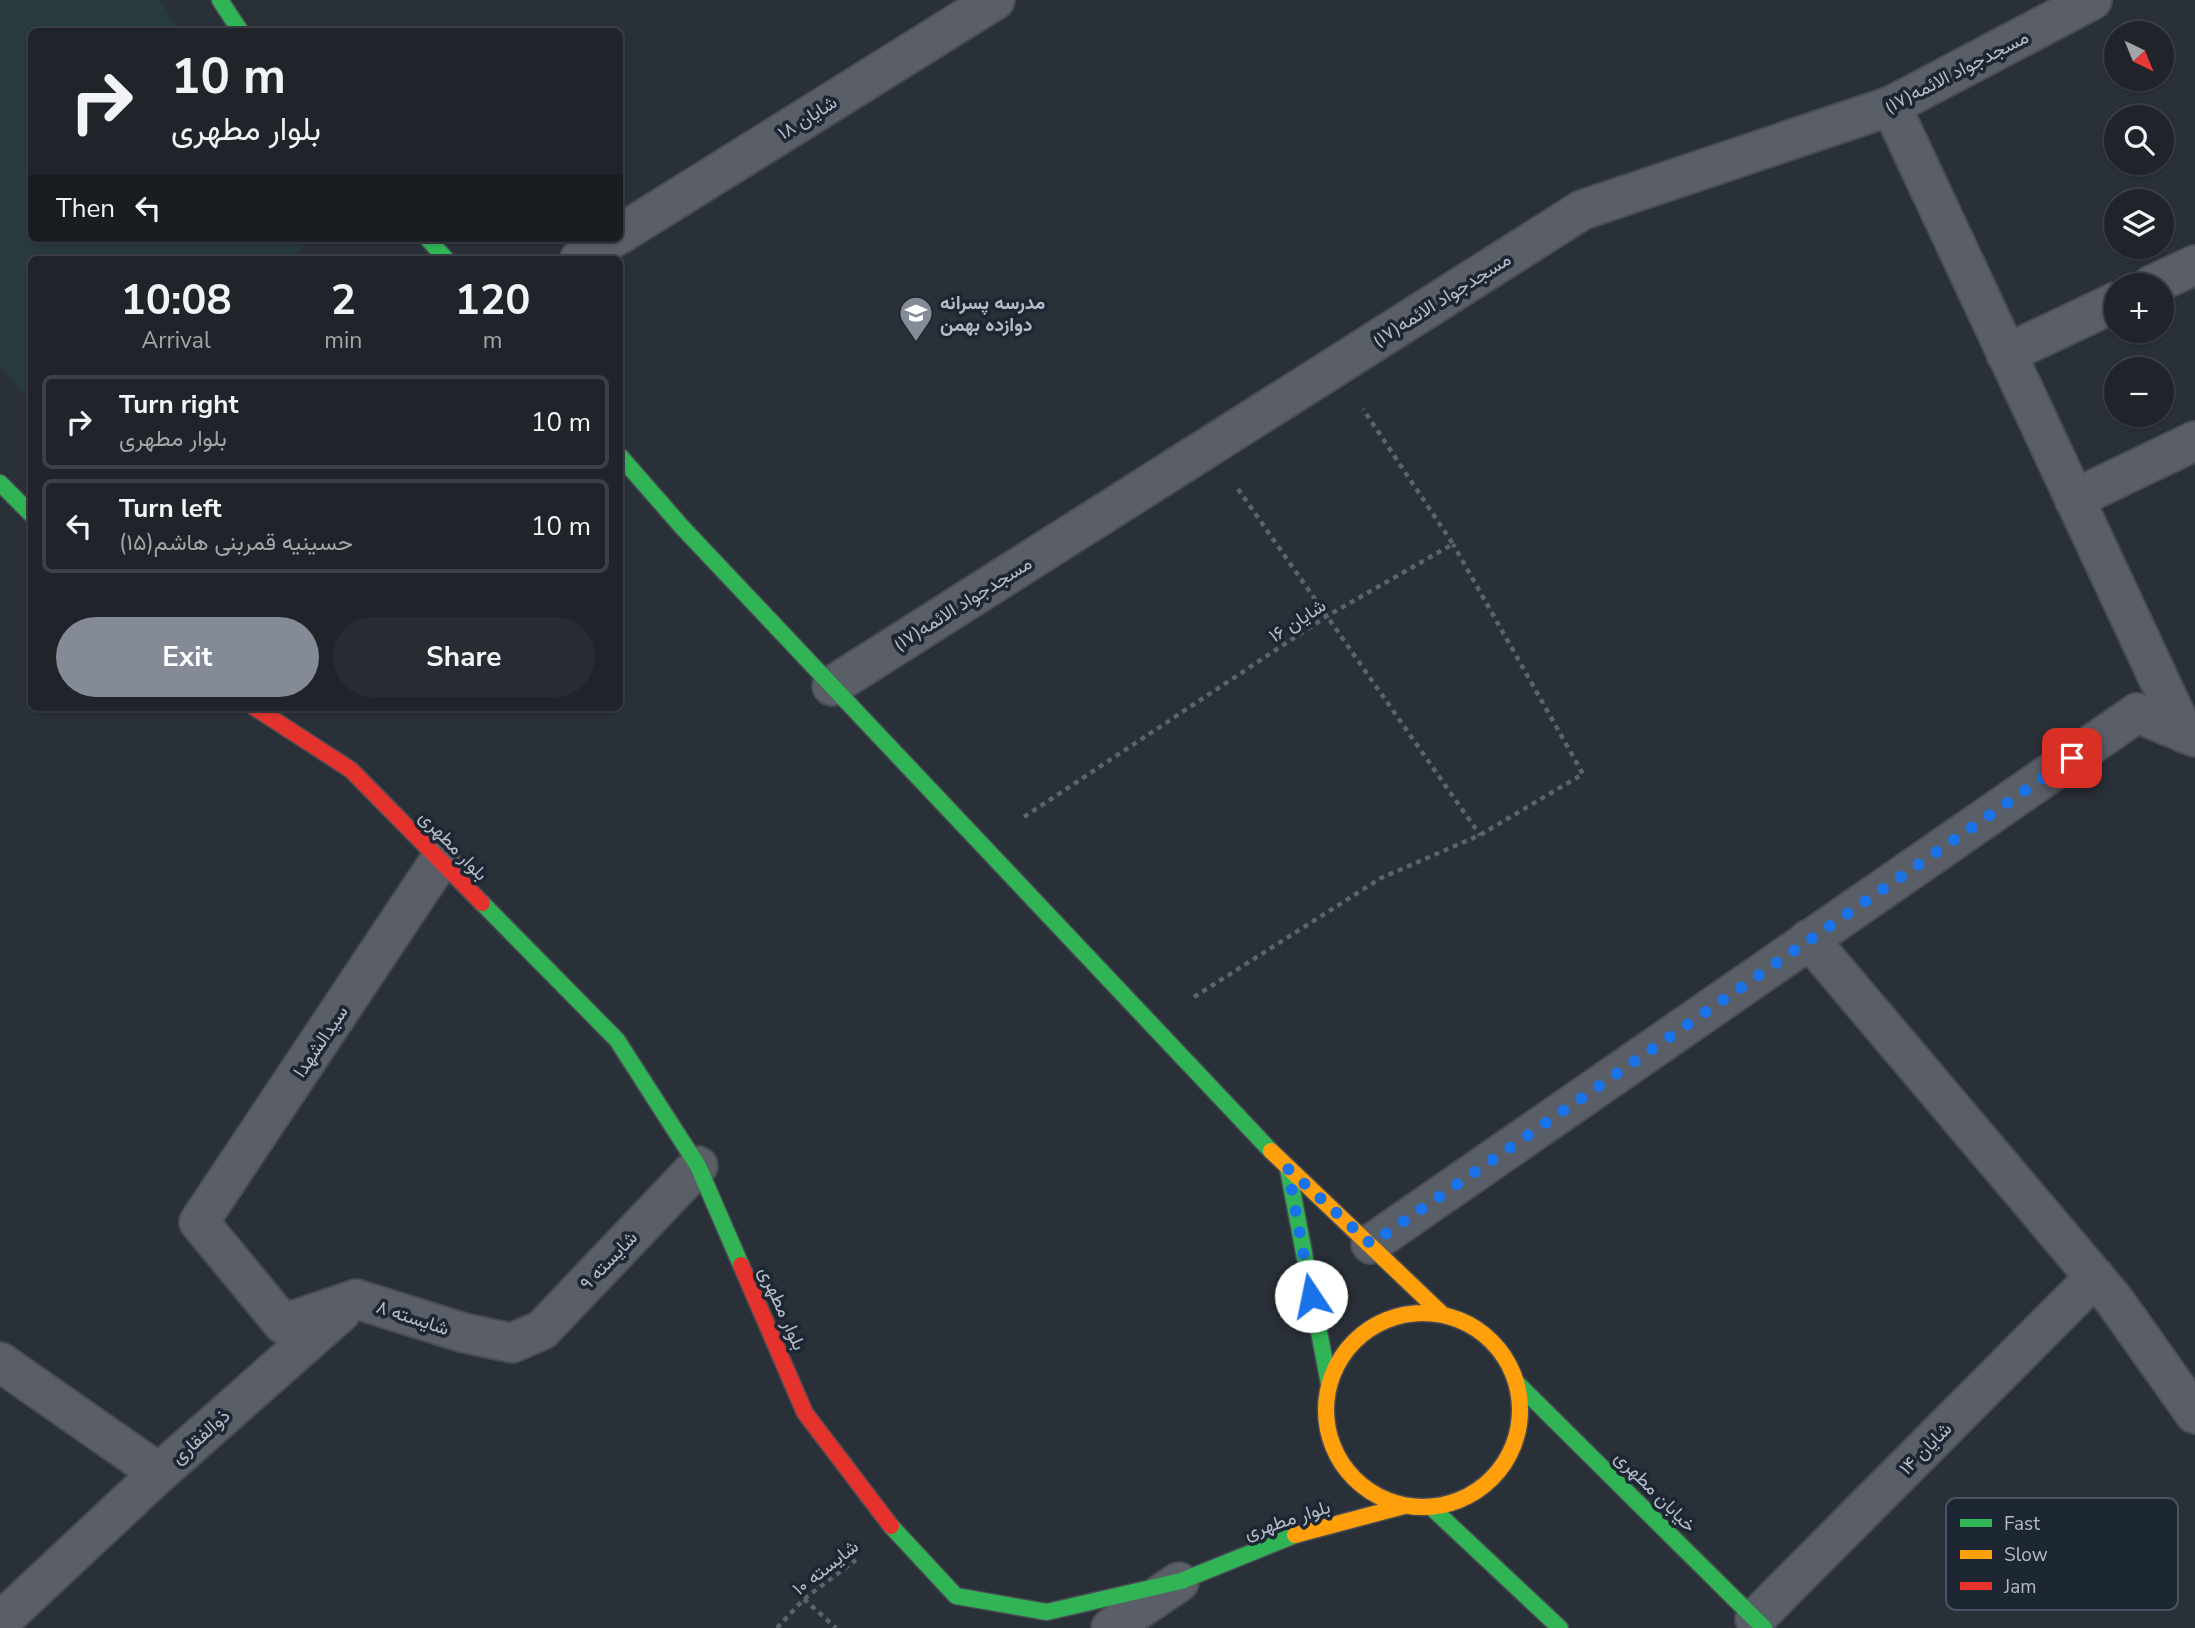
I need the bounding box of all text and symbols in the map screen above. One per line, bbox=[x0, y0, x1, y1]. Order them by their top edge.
north arrow bbox=[2104, 21, 2174, 91]
map controls bbox=[2104, 21, 2174, 427]
street label: مسجدجواد الائمه(۱۷) bbox=[1880, 24, 2033, 120]
text: 10 m bbox=[171, 43, 286, 110]
icon: right bbox=[56, 56, 147, 147]
street label: شایان ۱۸ bbox=[773, 90, 842, 146]
button: search bbox=[2104, 105, 2174, 175]
text: بلوار مطهری bbox=[171, 108, 321, 151]
icon: left bbox=[129, 189, 167, 227]
button: layers bbox=[2104, 189, 2174, 259]
text: Then bbox=[56, 191, 115, 226]
street label: مسجدجواد الائمه(۱۷) bbox=[1367, 247, 1516, 353]
text: 10:08 bbox=[121, 272, 232, 329]
text: 2 bbox=[331, 272, 356, 329]
text: 120 bbox=[455, 272, 530, 329]
button: + bbox=[2104, 273, 2174, 343]
place label: مدرسه پسرانه دوازده بهمن bbox=[940, 290, 1045, 338]
school or university icon: مدرسه پسرانه دوازده بهمن bbox=[897, 294, 935, 343]
text: Arrival bbox=[142, 325, 211, 356]
text: min bbox=[324, 325, 362, 356]
text: m bbox=[483, 325, 503, 356]
button: − bbox=[2104, 357, 2174, 427]
text: Turn right bbox=[119, 387, 238, 422]
icon: right bbox=[60, 403, 98, 441]
text: 10 m bbox=[531, 405, 591, 440]
text: بلوار مطهری bbox=[119, 423, 227, 454]
text: Turn left bbox=[119, 491, 222, 526]
icon: left bbox=[60, 507, 98, 545]
text: 10 m bbox=[531, 509, 591, 544]
text: حسینیه قمربنی هاشم(۱۵) bbox=[119, 527, 353, 558]
street label: مسجدجواد الائمه(۱۷) bbox=[888, 551, 1037, 657]
street label: شایان ۱۶ bbox=[1264, 593, 1331, 649]
button: Exit bbox=[56, 617, 319, 697]
button: Share bbox=[333, 617, 595, 697]
pin bbox=[2042, 728, 2102, 788]
icon: arrive bbox=[2053, 739, 2091, 777]
street label: بلوار مطهری bbox=[413, 805, 494, 887]
street label: سیدالشهدا bbox=[287, 1000, 355, 1083]
street label: شایسته ۹ bbox=[574, 1225, 643, 1296]
position arrow bbox=[1274, 1259, 1348, 1333]
street label: بلوار مطهری bbox=[752, 1262, 812, 1354]
street label: شایسته ۸ bbox=[373, 1294, 452, 1342]
street label: ذوالفقاری bbox=[166, 1403, 236, 1470]
street label: شایان ۱۴ bbox=[1894, 1417, 1958, 1481]
street label: خیابان مطهری bbox=[1609, 1445, 1702, 1538]
street label: بلوار مطهری bbox=[1241, 1494, 1334, 1546]
legend bbox=[1946, 1498, 2178, 1610]
text: Fast bbox=[2004, 1511, 2040, 1537]
street label: شایسته ۱۰ bbox=[787, 1534, 864, 1602]
text: Slow bbox=[2004, 1542, 2048, 1568]
text: Jam bbox=[2003, 1574, 2037, 1600]

